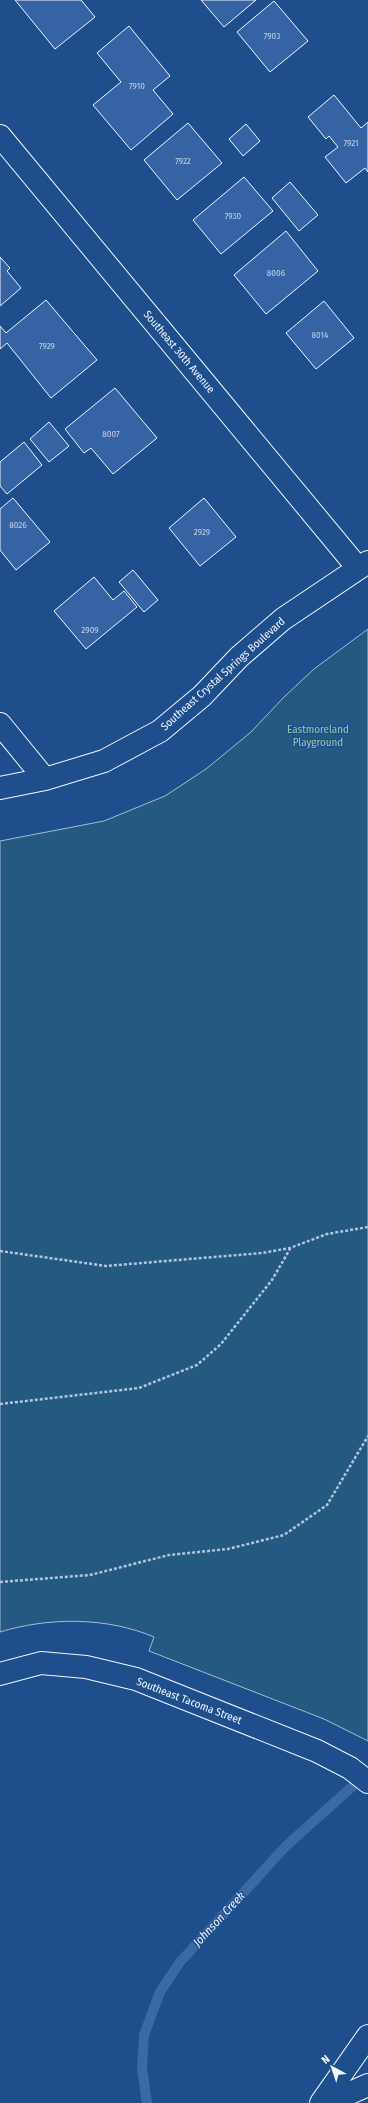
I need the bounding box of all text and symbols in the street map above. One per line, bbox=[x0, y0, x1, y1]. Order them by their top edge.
house number: 7903 bbox=[264, 31, 280, 41]
house number: 7910 bbox=[129, 81, 145, 91]
house number: 7921 bbox=[343, 138, 359, 148]
house number: 7922 bbox=[175, 156, 191, 166]
house number: 7930 bbox=[225, 211, 242, 221]
house number: 8006 bbox=[267, 268, 286, 278]
street label: Southeast 30th Avenue bbox=[141, 308, 217, 396]
house number: 8014 bbox=[312, 330, 329, 340]
house number: 7929 bbox=[39, 341, 55, 351]
house number: 8007 bbox=[102, 429, 120, 439]
house number: 8026 bbox=[9, 520, 27, 530]
house number: 2929 bbox=[194, 527, 210, 537]
street label: Southeast Crystal Springs Boulevard bbox=[158, 615, 288, 733]
house number: 2909 bbox=[81, 625, 99, 635]
park label: Eastmoreland Playground bbox=[287, 723, 349, 749]
street label: Southeast Tacoma Street bbox=[135, 1675, 244, 1727]
water label: Johnson Creek bbox=[190, 1889, 248, 1950]
north arrow bbox=[312, 2047, 352, 2087]
text: N bbox=[319, 2053, 333, 2067]

